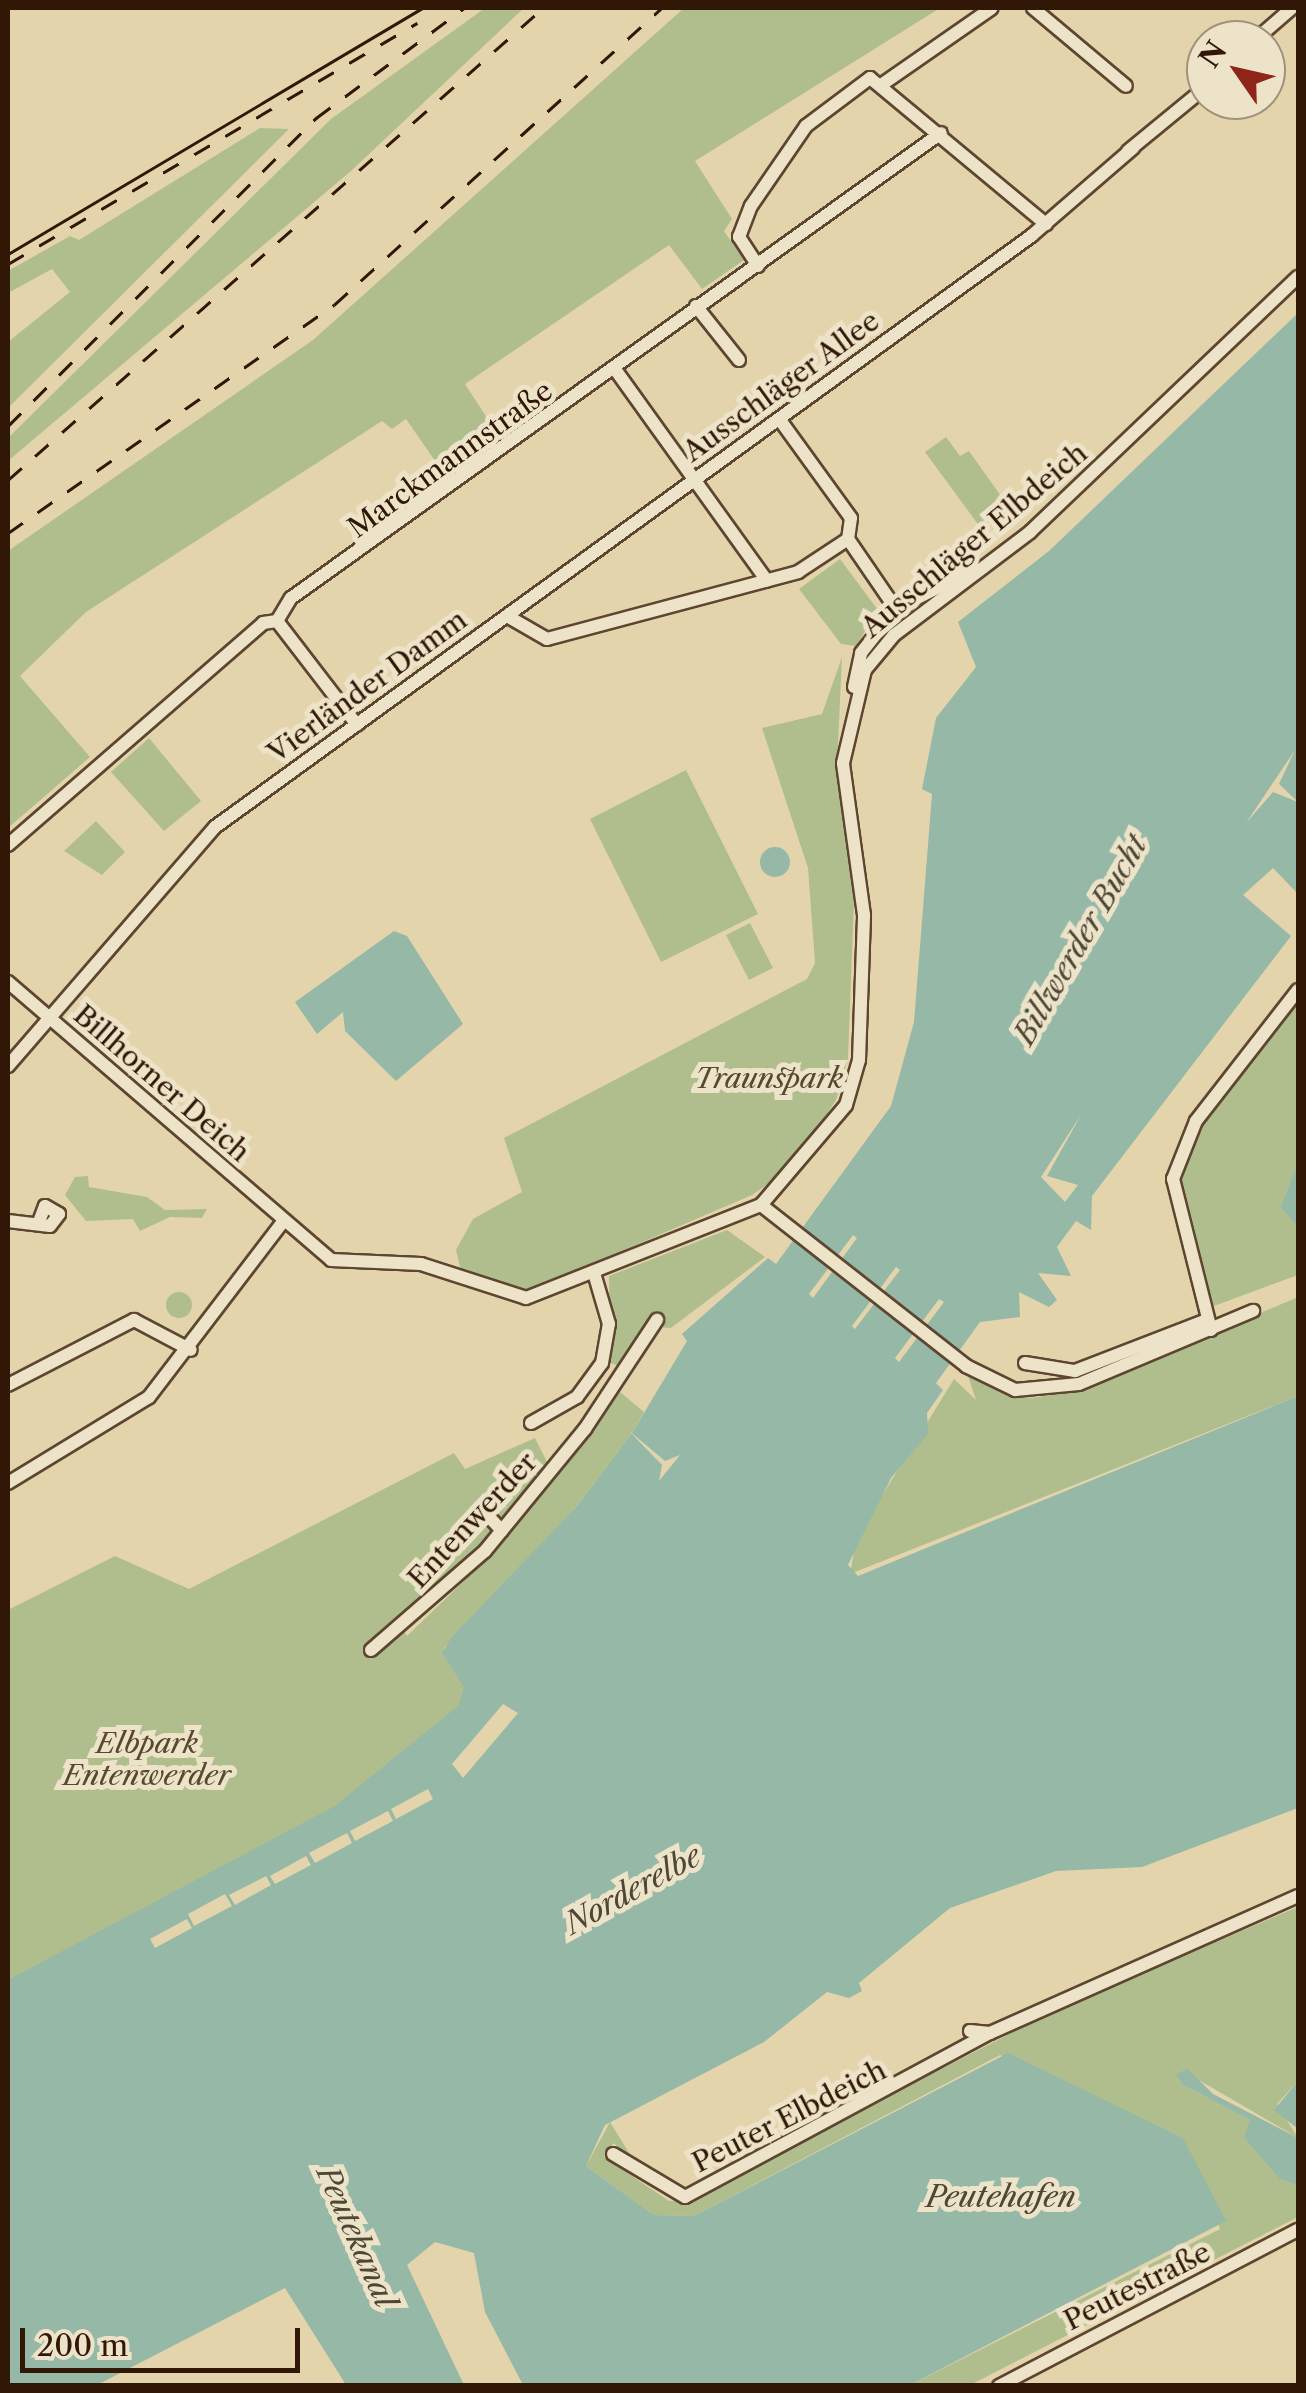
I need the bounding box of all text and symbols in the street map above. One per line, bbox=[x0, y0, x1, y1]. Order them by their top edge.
north arrow bbox=[1186, 20, 1286, 120]
text: N bbox=[1192, 35, 1234, 74]
street label: Ausschläger Allee bbox=[676, 303, 886, 469]
street label: Marckmannstraße bbox=[341, 374, 559, 544]
street label: Ausschläger Elbdeich bbox=[854, 436, 1094, 644]
street label: Vierländer Damm bbox=[261, 602, 473, 770]
water label: Billwerder Bucht bbox=[1007, 829, 1155, 1051]
street label: Billhorner Deich bbox=[67, 997, 257, 1169]
park label: Traunspark bbox=[695, 1061, 843, 1095]
street label: Entenwerder bbox=[401, 1445, 543, 1595]
park label: Elbpark Entenwerder bbox=[63, 1726, 231, 1792]
water label: Norderelbe bbox=[559, 1838, 707, 1942]
street label: Peuter Elbdeich bbox=[686, 2053, 892, 2179]
water label: Peutekanal bbox=[309, 2160, 403, 2314]
water label: Peutehafen bbox=[926, 2179, 1076, 2215]
street label: Peutestraße bbox=[1058, 2235, 1216, 2337]
scale bar bbox=[25, 2308, 305, 2370]
text: 200 m bbox=[37, 2327, 128, 2364]

